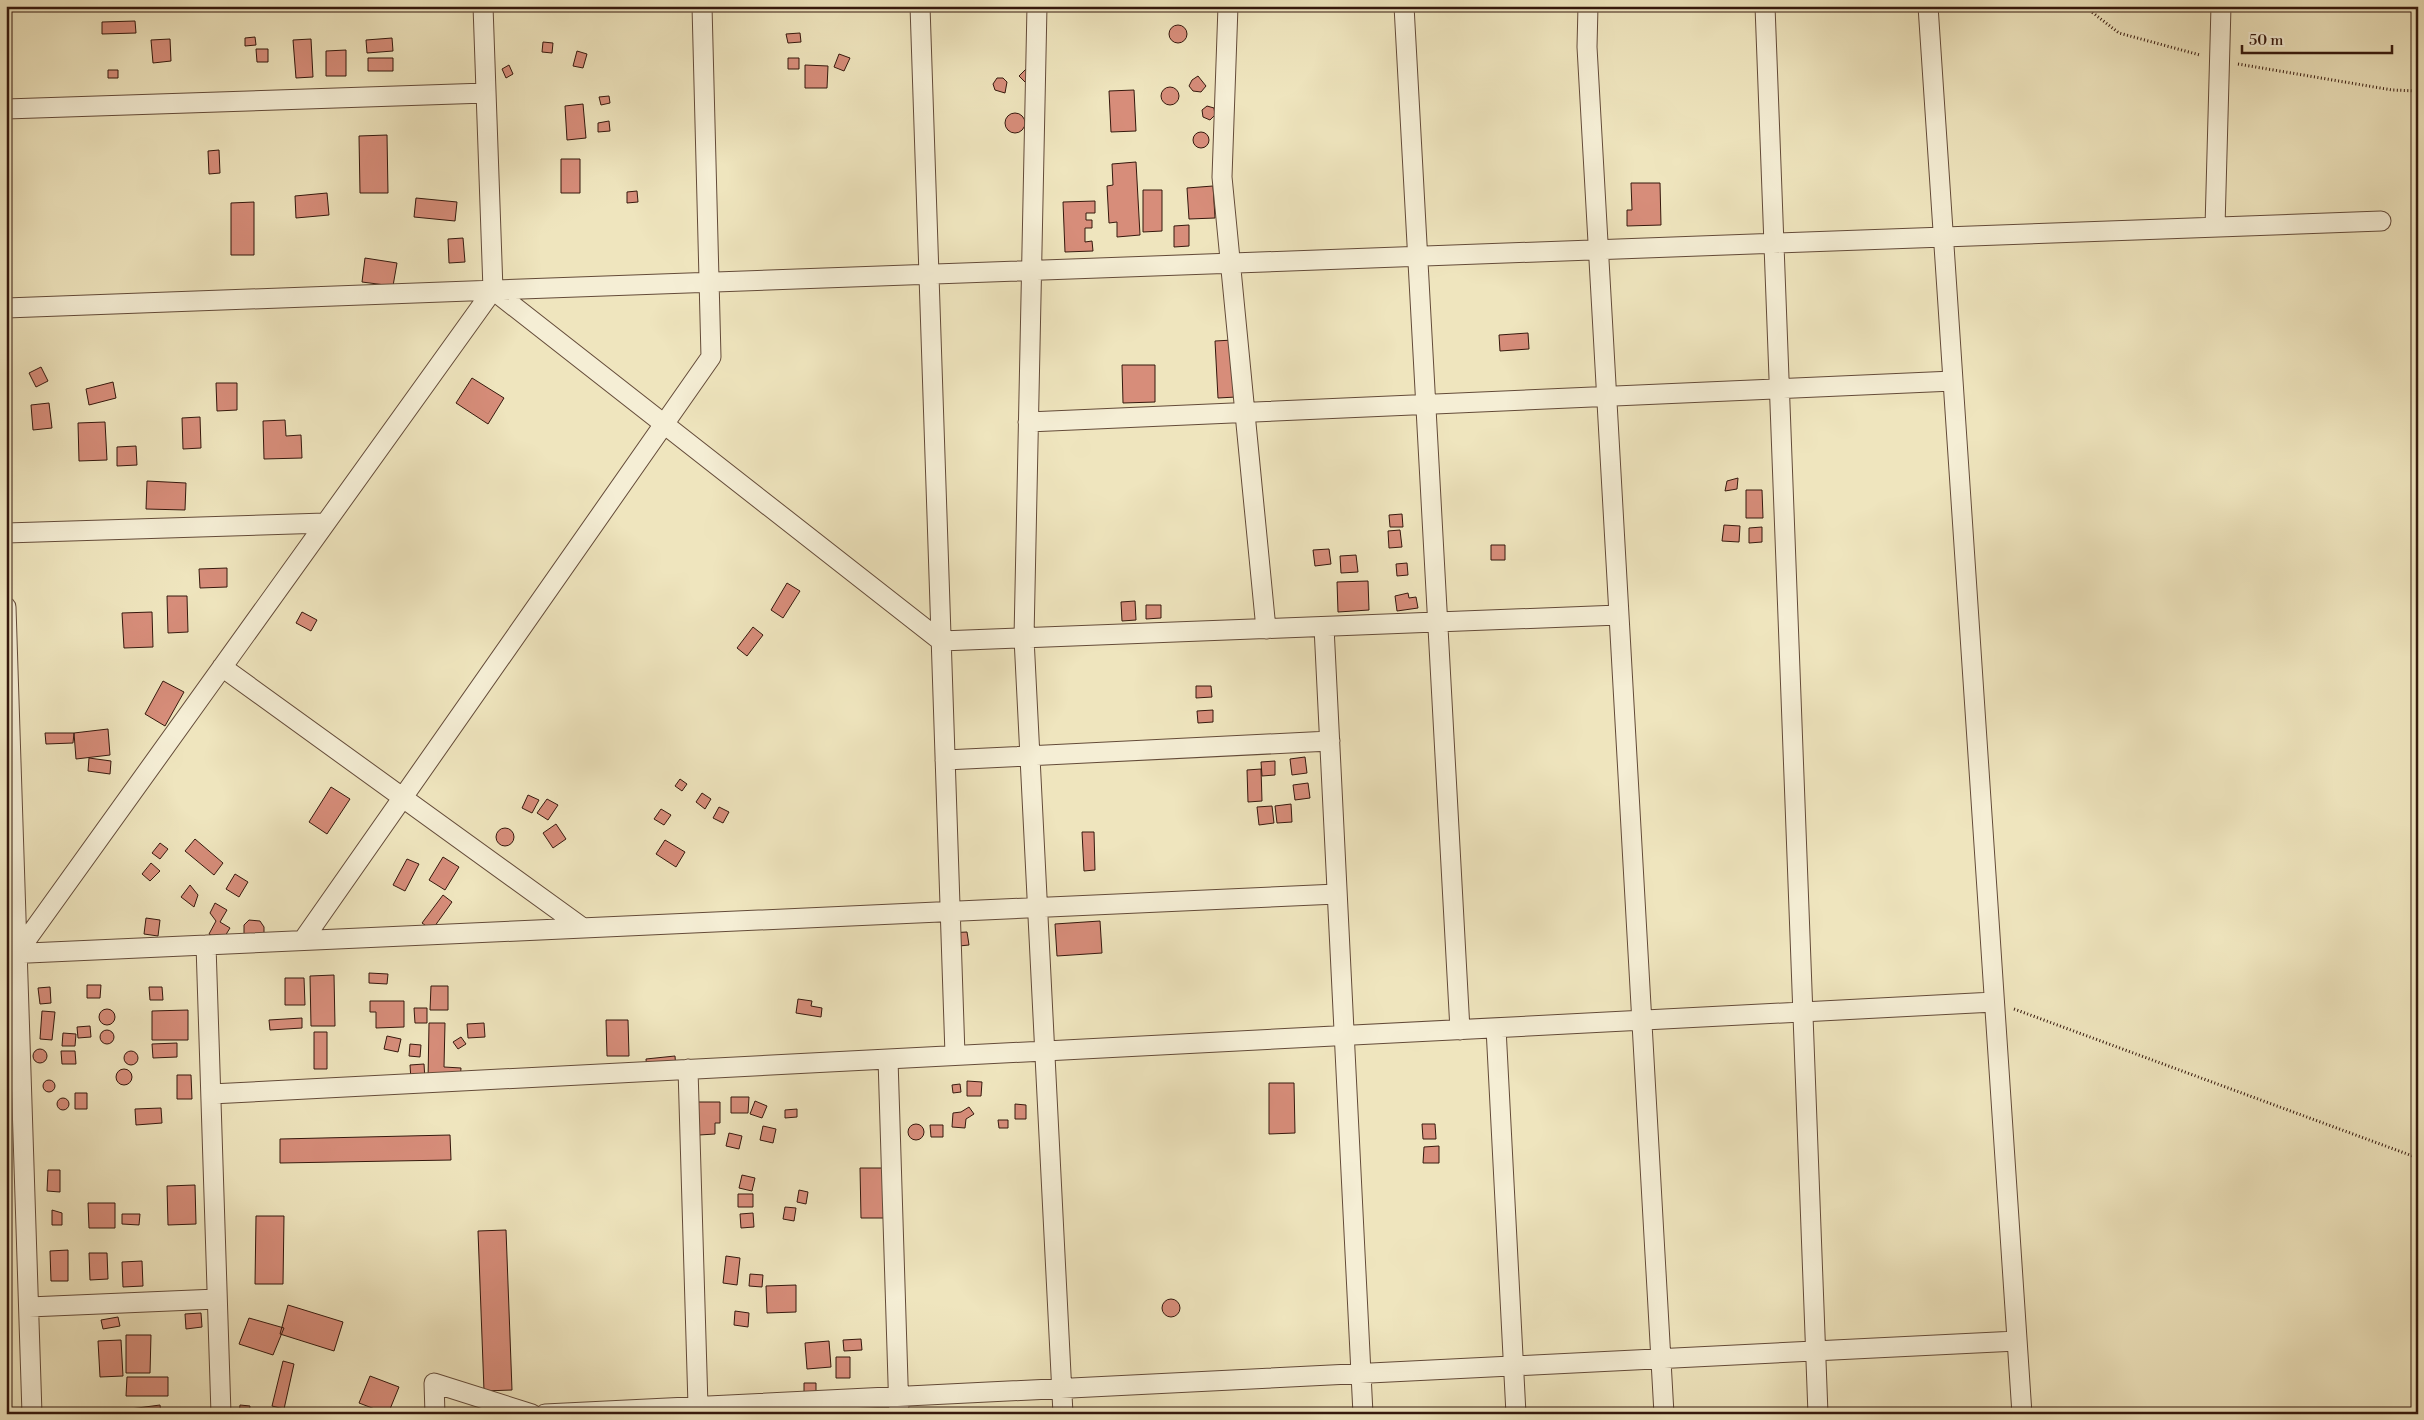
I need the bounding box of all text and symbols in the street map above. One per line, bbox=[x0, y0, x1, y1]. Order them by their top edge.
scale bar bbox=[2242, 22, 2392, 54]
text: 50 m bbox=[2249, 31, 2283, 50]

